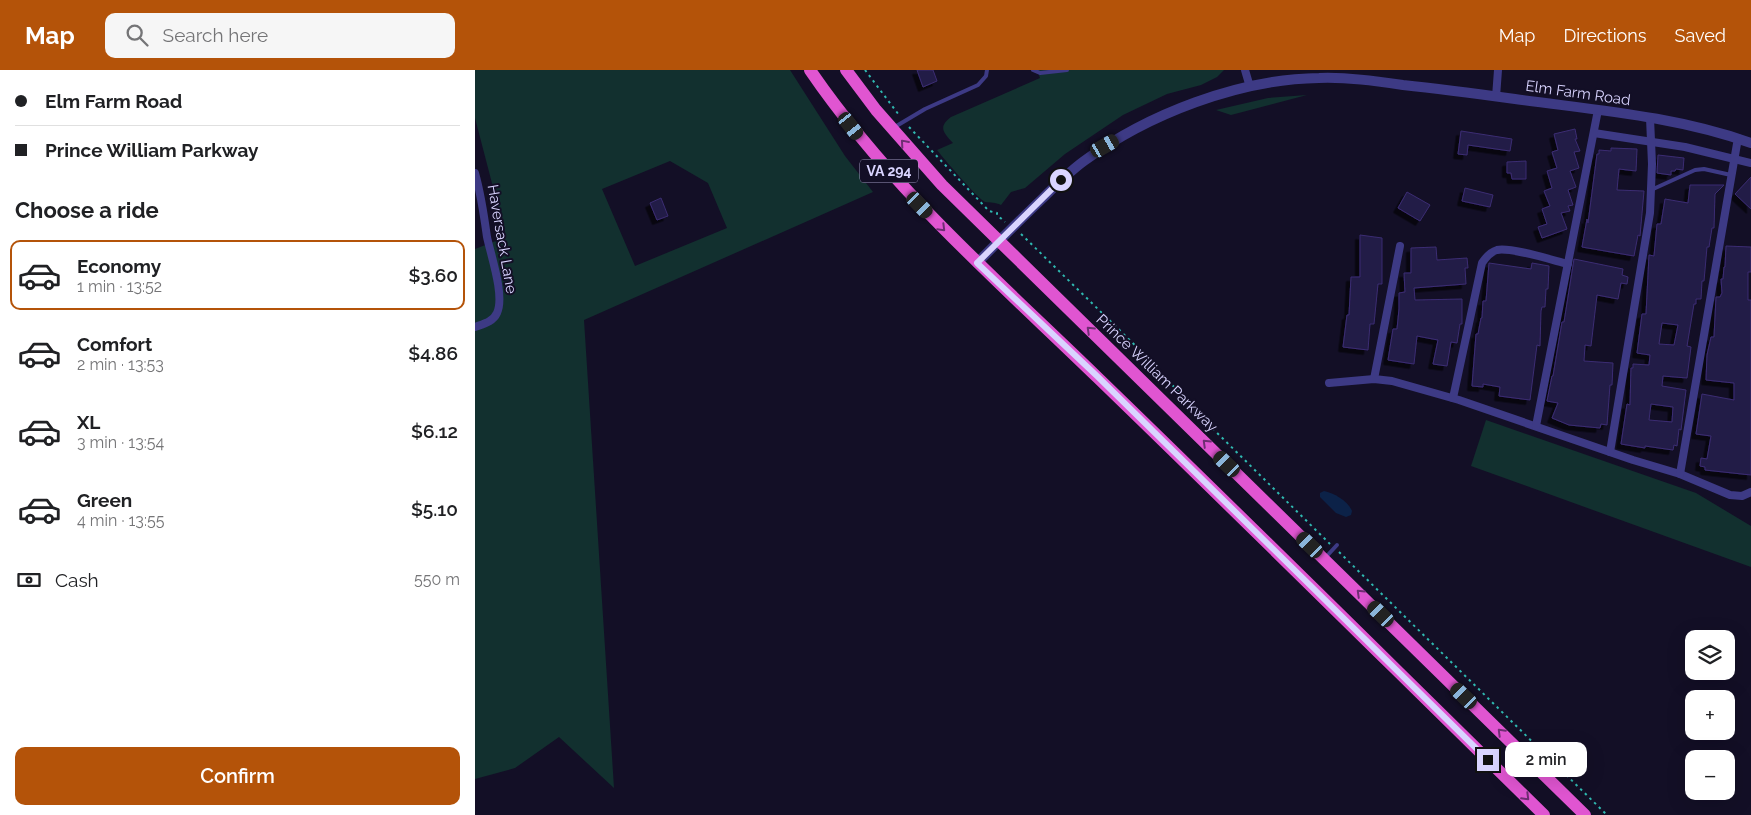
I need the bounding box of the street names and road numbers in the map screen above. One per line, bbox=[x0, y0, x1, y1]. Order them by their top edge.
street label: Elm Farm Road bbox=[1524, 77, 1632, 109]
road number: VA 294 bbox=[860, 160, 918, 182]
street label: Haversack Lane bbox=[484, 183, 521, 295]
street label: Prince William Parkway bbox=[1093, 310, 1221, 436]

